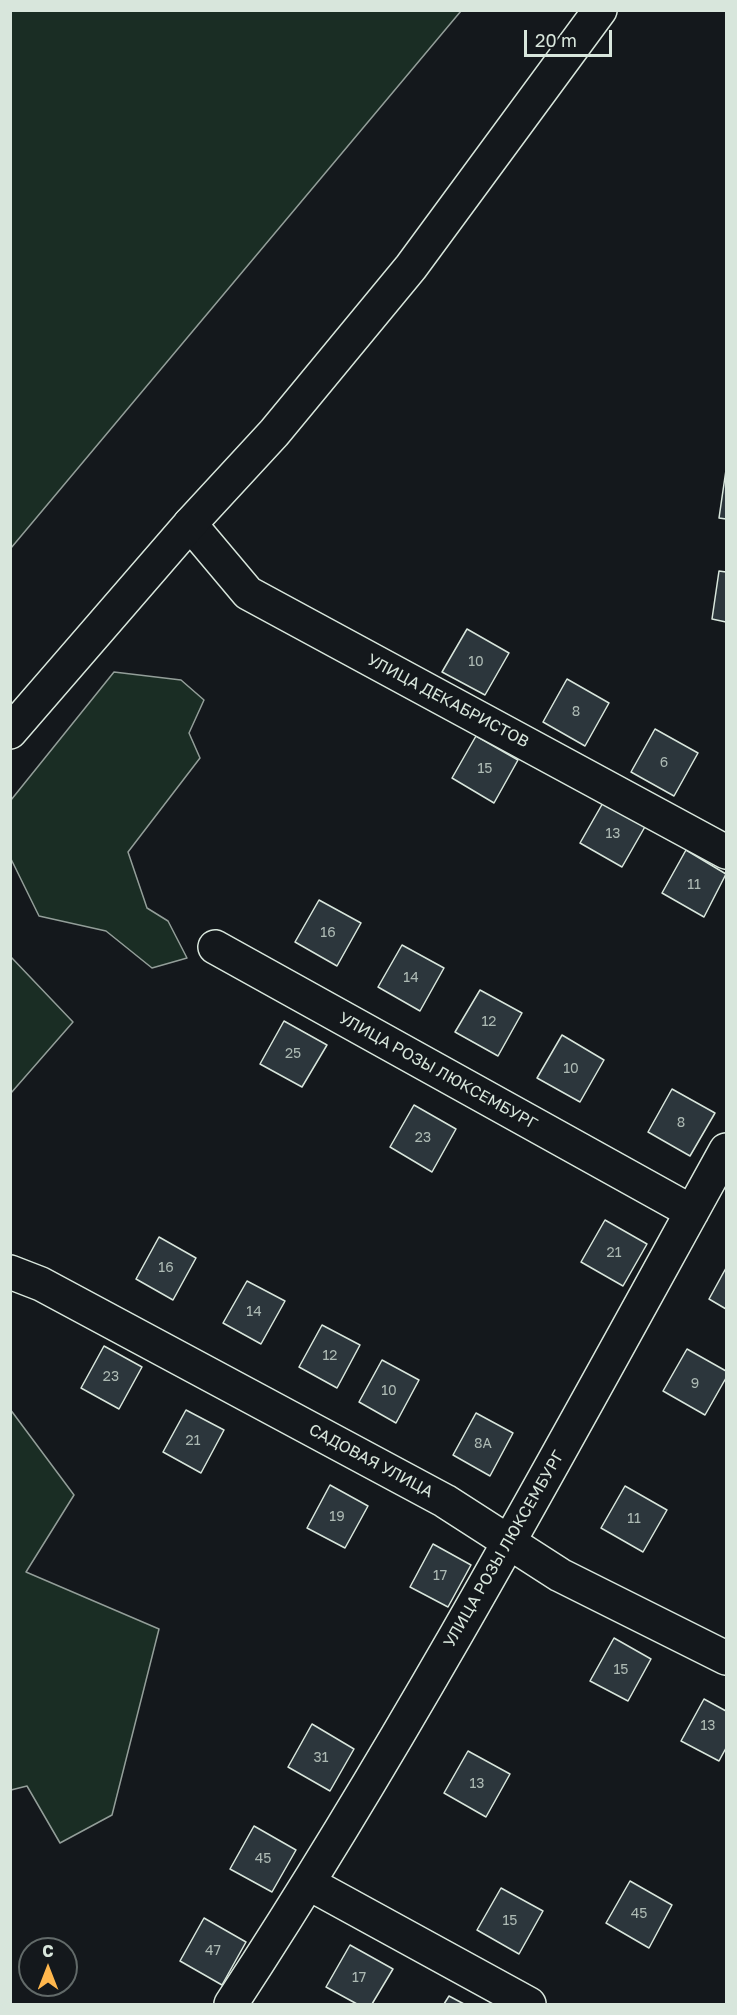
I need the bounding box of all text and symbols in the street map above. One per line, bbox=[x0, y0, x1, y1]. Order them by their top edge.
scale bar bbox=[527, 18, 616, 56]
text: 20 m bbox=[535, 29, 577, 51]
street label: УЛИЦА ДЕКАБРИСТОВ bbox=[364, 650, 532, 752]
house number: 10 bbox=[468, 654, 484, 670]
house number: 8 bbox=[572, 704, 580, 720]
house number: 6 bbox=[660, 755, 668, 771]
house number: 15 bbox=[478, 761, 492, 777]
house number: 13 bbox=[606, 826, 620, 842]
house number: 11 bbox=[687, 877, 701, 893]
house number: 16 bbox=[320, 925, 336, 941]
house number: 14 bbox=[403, 970, 419, 986]
street label: УЛИЦА РОЗЫ ЛЮКСЕМБУРГ bbox=[335, 1008, 541, 1134]
house number: 12 bbox=[482, 1014, 496, 1030]
house number: 25 bbox=[285, 1046, 301, 1062]
house number: 10 bbox=[563, 1061, 579, 1077]
house number: 8 bbox=[677, 1115, 685, 1131]
house number: 23 bbox=[415, 1130, 431, 1146]
house number: 21 bbox=[607, 1245, 621, 1261]
house number: 16 bbox=[158, 1260, 174, 1276]
house number: 14 bbox=[246, 1304, 262, 1320]
house number: 12 bbox=[323, 1348, 337, 1364]
house number: 23 bbox=[103, 1369, 119, 1385]
house number: 9 bbox=[691, 1376, 699, 1392]
house number: 10 bbox=[381, 1383, 397, 1399]
street label: САДОВАЯ УЛИЦА bbox=[306, 1420, 436, 1502]
house number: 21 bbox=[186, 1433, 200, 1449]
house number: 8А bbox=[474, 1436, 492, 1452]
street label: УЛИЦА РОЗЫ ЛЮКСЕМБУРГ bbox=[440, 1447, 568, 1651]
house number: 19 bbox=[329, 1509, 345, 1525]
house number: 11 bbox=[627, 1511, 641, 1527]
house number: 17 bbox=[433, 1568, 447, 1584]
house number: 15 bbox=[614, 1662, 628, 1678]
house number: 13 bbox=[701, 1718, 715, 1734]
house number: 31 bbox=[314, 1750, 328, 1766]
house number: 13 bbox=[470, 1776, 484, 1792]
house number: 45 bbox=[255, 1851, 271, 1867]
house number: 45 bbox=[631, 1906, 647, 1922]
house number: 15 bbox=[503, 1913, 517, 1929]
north arrow bbox=[18, 1937, 78, 1997]
text: С bbox=[42, 1941, 54, 1961]
house number: 47 bbox=[205, 1943, 221, 1959]
house number: 17 bbox=[352, 1970, 366, 1986]

